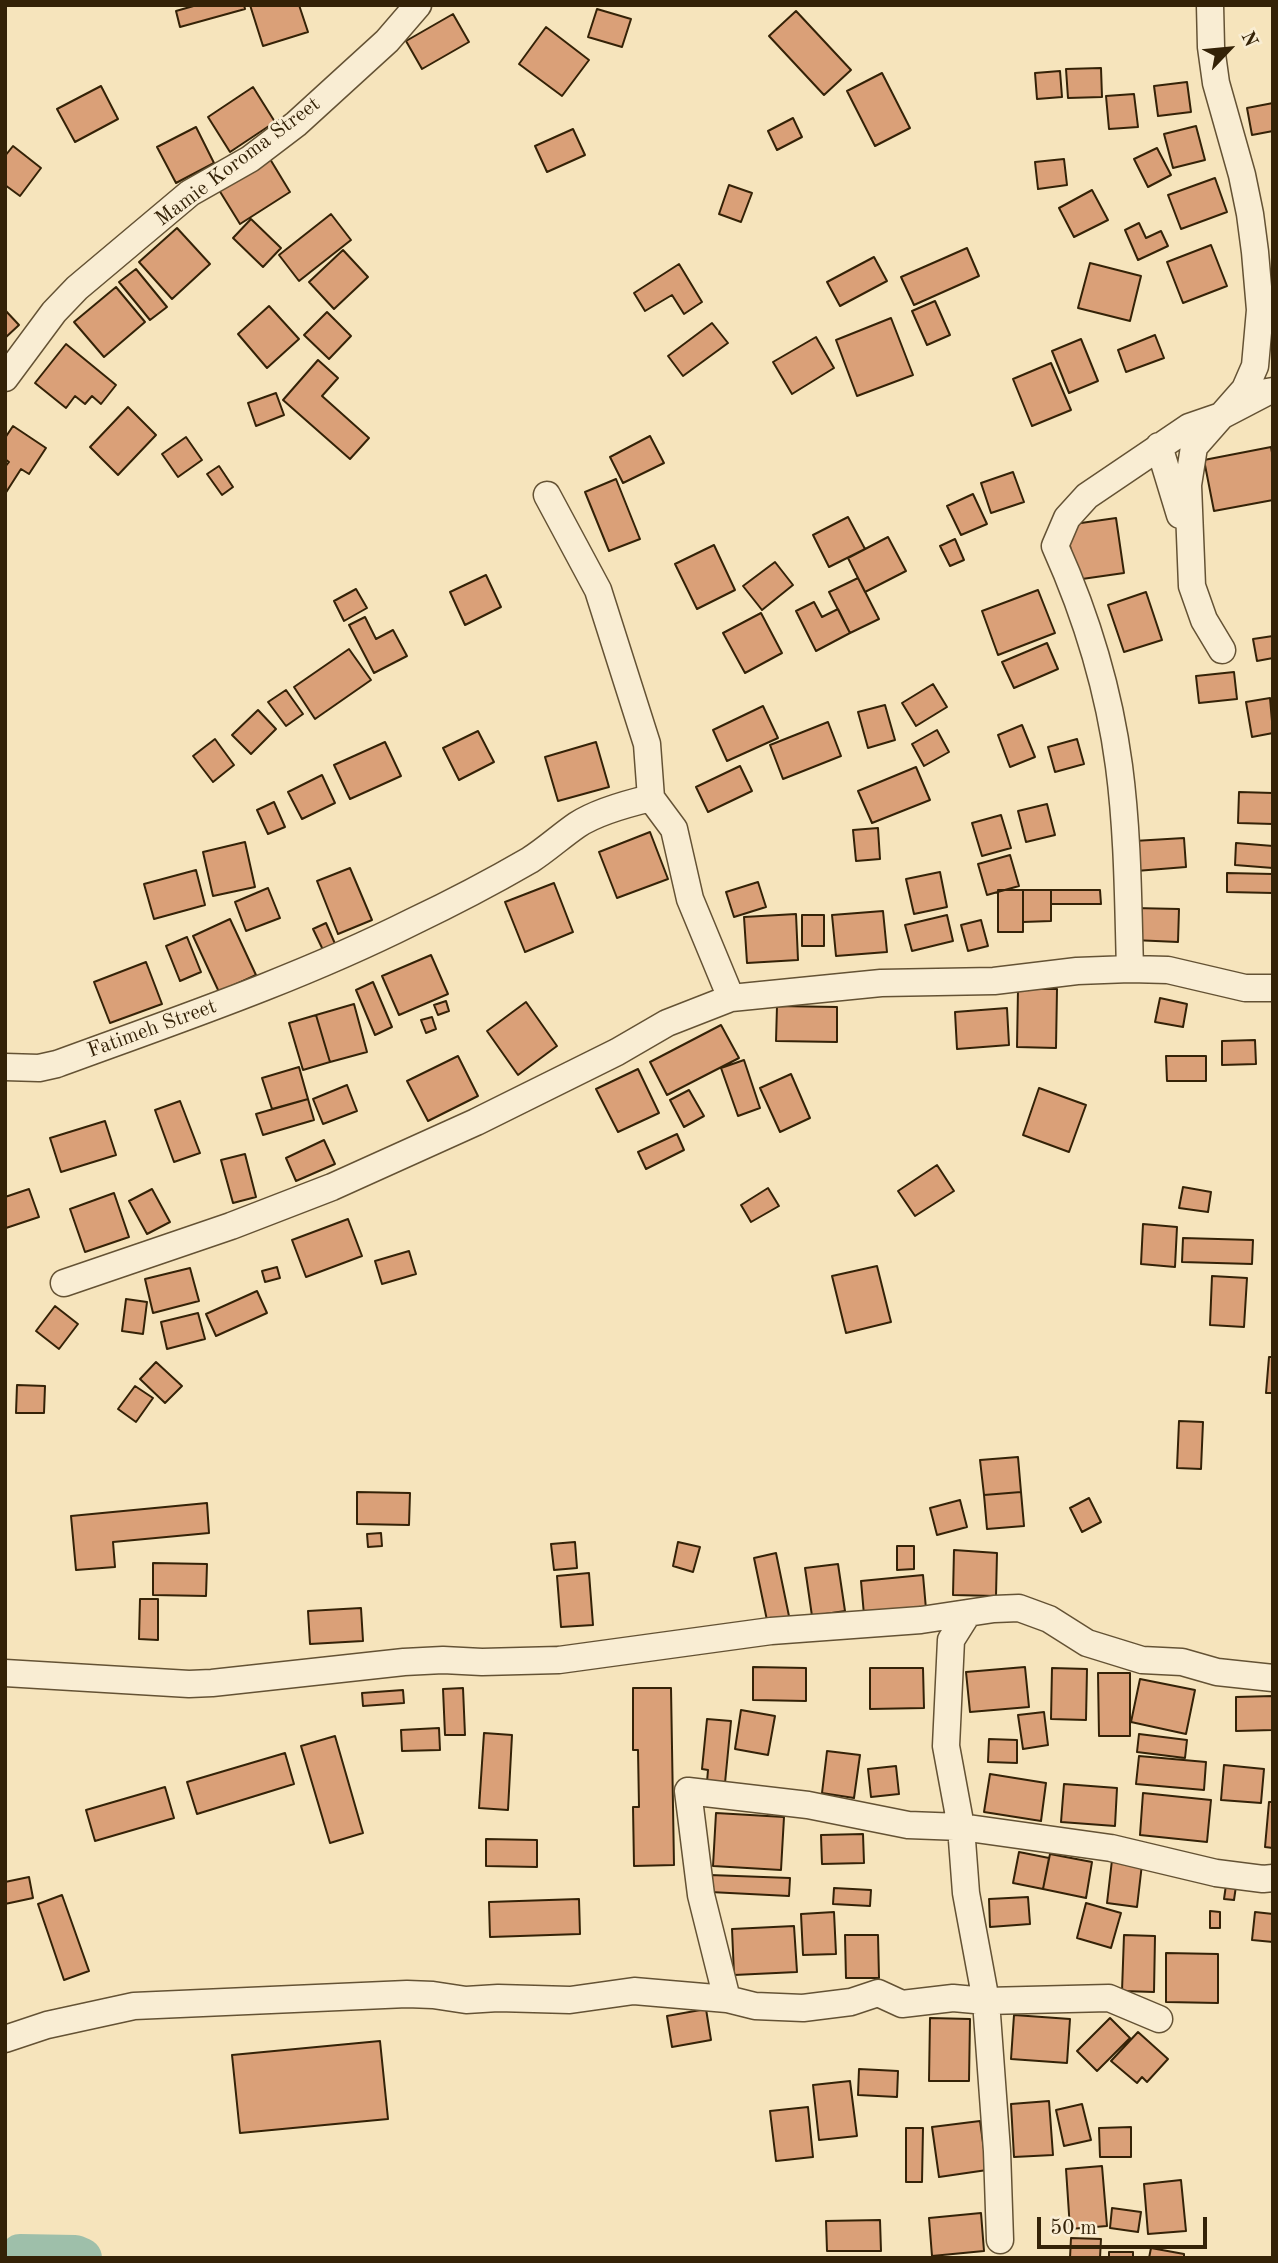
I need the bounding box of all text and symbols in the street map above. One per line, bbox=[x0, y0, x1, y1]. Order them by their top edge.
north arrow bbox=[1194, 14, 1264, 84]
text: N bbox=[1237, 29, 1260, 50]
street label: Mamie Koroma Street bbox=[151, 92, 325, 232]
street label: Fatimeh Street bbox=[84, 994, 220, 1064]
scale bar bbox=[1040, 2204, 1210, 2248]
text: 50 m bbox=[1050, 2218, 1097, 2239]

